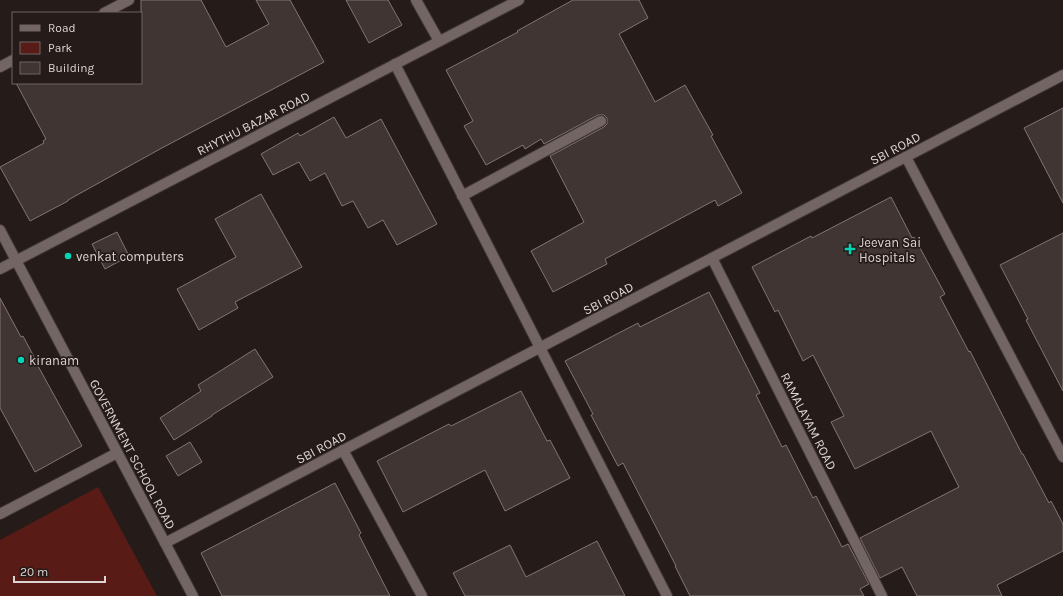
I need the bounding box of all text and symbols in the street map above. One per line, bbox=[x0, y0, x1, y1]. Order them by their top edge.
legend bbox=[12, 12, 142, 84]
text: Road bbox=[48, 21, 76, 35]
text: Park bbox=[48, 41, 73, 55]
text: Building bbox=[48, 61, 95, 75]
street label: RHYTHU BAZAR ROAD bbox=[194, 88, 312, 158]
street label: SBI ROAD bbox=[867, 129, 923, 168]
place label: Jeevan Sai Hospitals bbox=[859, 235, 921, 265]
marker: Jeevan Sai Hospitals bbox=[844, 243, 856, 255]
place label: venkat computers bbox=[76, 249, 184, 264]
marker: venkat computers bbox=[63, 251, 73, 261]
street label: SBI ROAD bbox=[580, 279, 636, 318]
place label: kiranam bbox=[29, 353, 79, 368]
marker: kiranam bbox=[16, 355, 26, 365]
street label: RAMALAYAM ROAD bbox=[778, 370, 840, 472]
street label: GOVERNMENT SCHOOL ROAD bbox=[87, 377, 179, 532]
street label: SBI ROAD bbox=[293, 428, 349, 467]
scale bar bbox=[14, 558, 105, 584]
text: 20 m bbox=[20, 565, 48, 579]

